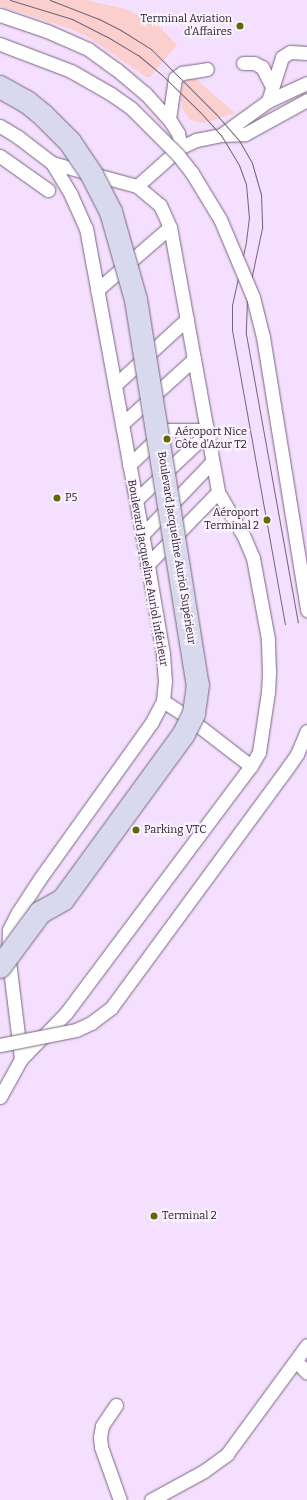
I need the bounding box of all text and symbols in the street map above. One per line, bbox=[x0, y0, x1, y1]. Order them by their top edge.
place label: Terminal Aviation d'Affaires bbox=[141, 13, 232, 39]
marker: Terminal Aviation d'Affaires bbox=[235, 21, 245, 31]
place label: Aéroport Nice Côte d’Azur T2 bbox=[175, 426, 247, 452]
marker: Aéroport Nice Côte d’Azur T2 bbox=[162, 434, 172, 444]
street label: Boulevard Jacqueline Auriol Supérieur bbox=[154, 451, 198, 645]
street label: Boulevard Jacqueline Auriol inférieur bbox=[124, 479, 170, 667]
place label: P5 bbox=[65, 491, 77, 505]
marker: P5 bbox=[52, 493, 62, 503]
place label: Aéroport Terminal 2 bbox=[204, 507, 259, 533]
marker: Aéroport Terminal 2 bbox=[262, 515, 272, 525]
place label: Parking VTC bbox=[144, 823, 206, 837]
marker: Parking VTC bbox=[131, 825, 141, 835]
place label: Terminal 2 bbox=[162, 1209, 217, 1223]
marker: Terminal 2 bbox=[149, 1211, 159, 1221]

